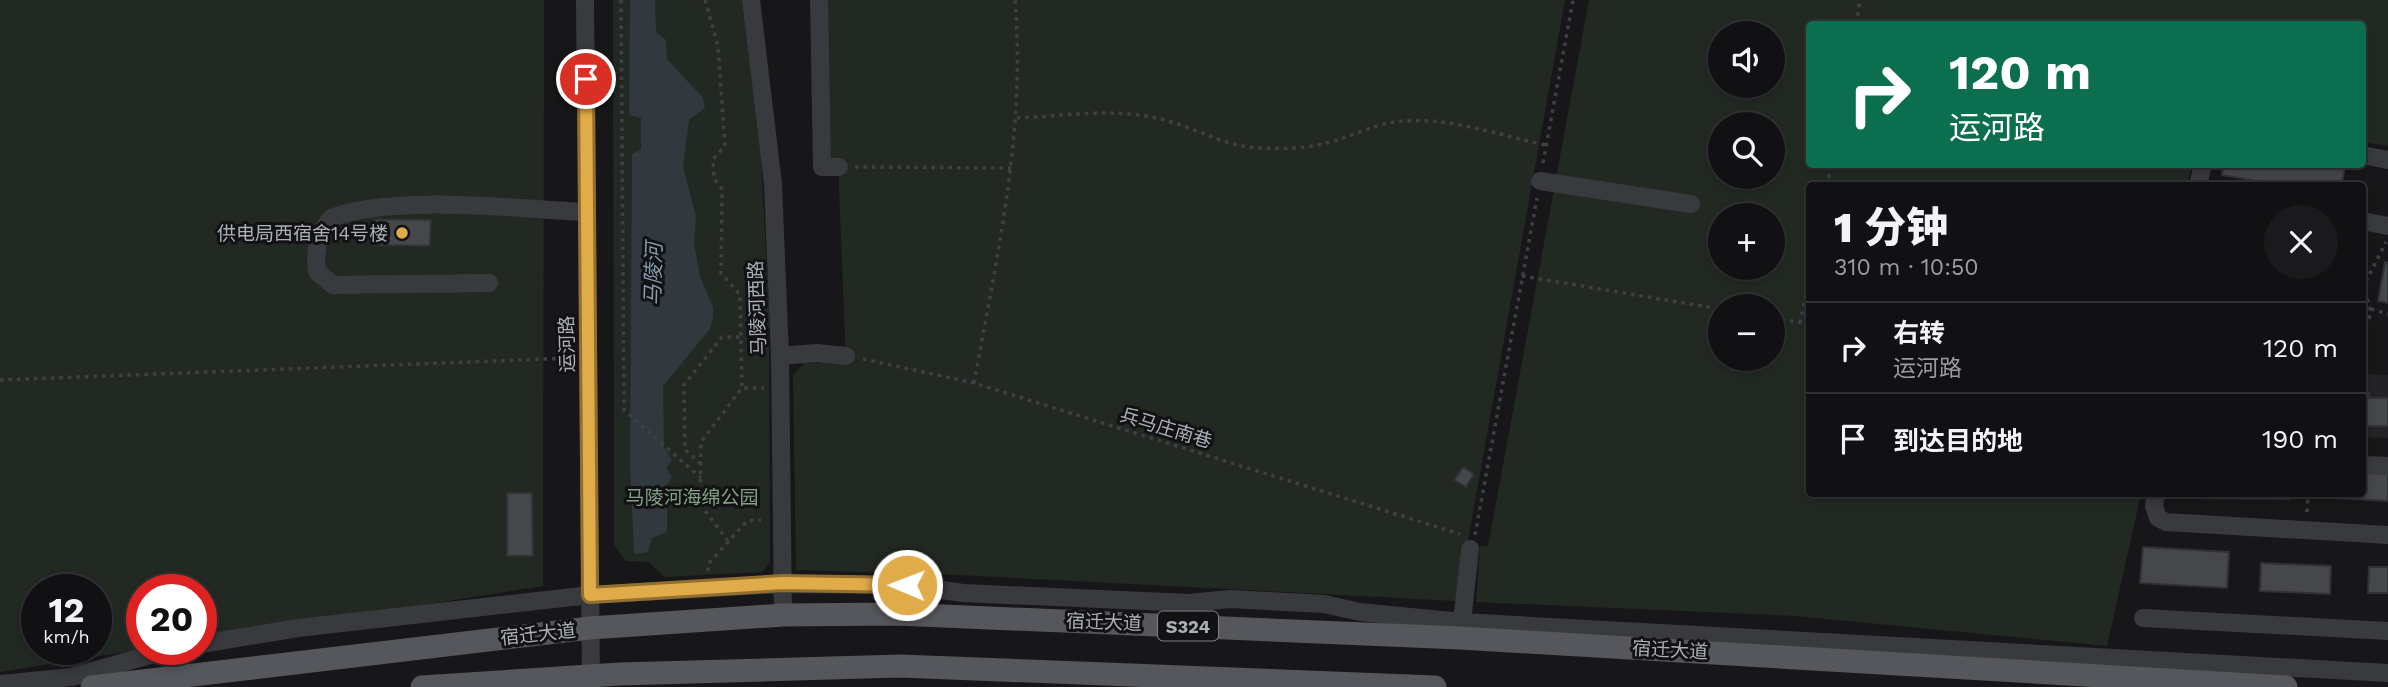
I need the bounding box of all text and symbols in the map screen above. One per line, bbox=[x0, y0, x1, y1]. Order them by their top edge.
map controls bbox=[1708, 21, 1785, 371]
button: sound bbox=[1708, 21, 1785, 98]
text: 120 m bbox=[1949, 43, 2091, 101]
pin bbox=[556, 49, 616, 109]
icon: right bbox=[1834, 49, 1925, 140]
icon: arrive bbox=[567, 60, 605, 98]
text: 运河路 bbox=[1949, 109, 2045, 147]
button: search bbox=[1708, 112, 1785, 189]
button: + bbox=[1708, 203, 1785, 280]
text: 1 分钟 bbox=[1834, 203, 1948, 252]
button: close bbox=[2264, 205, 2338, 279]
place label: 供电局西宿舍14号楼 bbox=[217, 222, 388, 245]
marker: 供电局西宿舍14号楼 bbox=[394, 225, 410, 241]
water label: 马陵河 bbox=[639, 238, 667, 306]
text: 310 m · 10:50 bbox=[1834, 254, 1979, 281]
street label: 马陵河西路 bbox=[744, 260, 770, 356]
button: − bbox=[1708, 294, 1785, 371]
street label: 运河路 bbox=[555, 315, 579, 373]
text: 右转 bbox=[1893, 318, 1945, 348]
icon: right bbox=[1834, 329, 1872, 367]
text: 120 m bbox=[2263, 333, 2338, 363]
text: 运河路 bbox=[1893, 355, 1962, 382]
street label: 兵马庄南巷 bbox=[1117, 403, 1215, 453]
icon: arrive bbox=[1834, 420, 1872, 458]
text: 190 m bbox=[2262, 424, 2338, 454]
text: 到达目的地 bbox=[1893, 426, 2023, 456]
park label: 马陵河海绵公园 bbox=[625, 486, 759, 509]
position arrow bbox=[870, 548, 944, 622]
speed limit sign: 20 bbox=[126, 574, 217, 665]
text: 12 bbox=[49, 589, 84, 631]
street label: 宿迁大道 bbox=[1066, 609, 1142, 635]
road number: S324 bbox=[1158, 612, 1218, 640]
street label: 宿迁大道 bbox=[499, 619, 577, 649]
text: km/h bbox=[43, 626, 90, 647]
street label: 宿迁大道 bbox=[1631, 637, 1709, 663]

